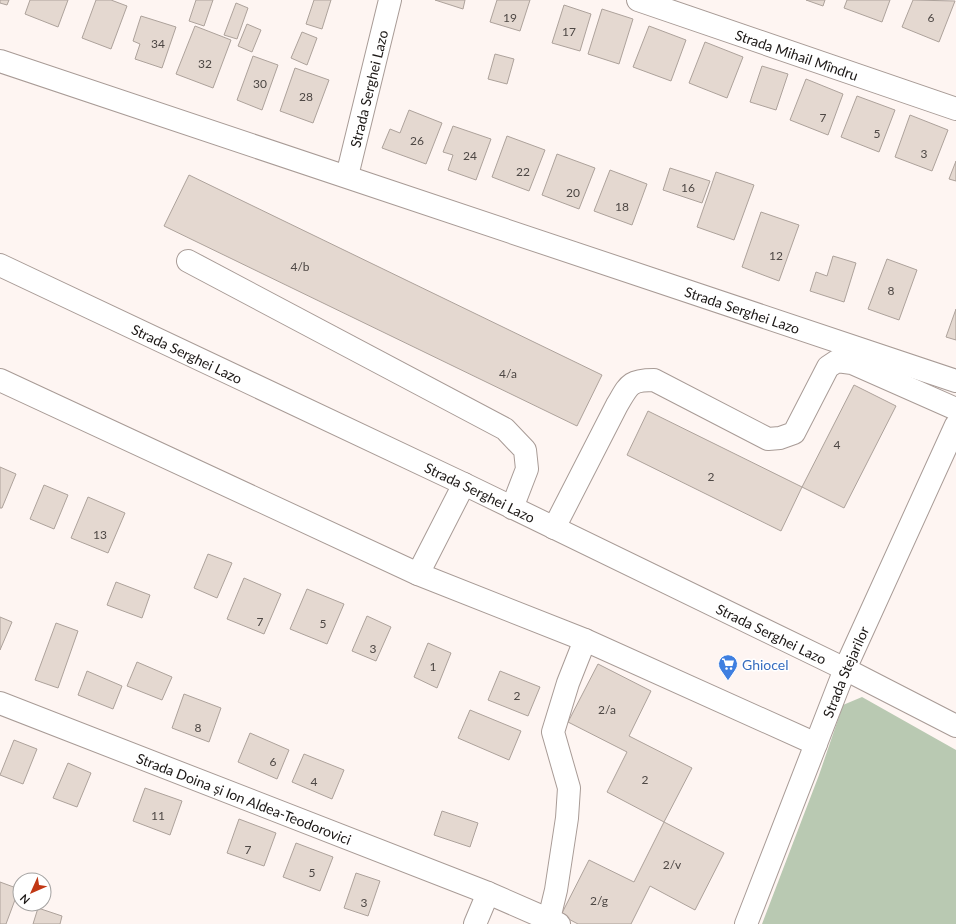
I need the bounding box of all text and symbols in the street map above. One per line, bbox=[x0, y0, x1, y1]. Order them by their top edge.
house number: 19 bbox=[503, 10, 517, 25]
house number: 6 bbox=[928, 10, 935, 25]
house number: 17 bbox=[562, 24, 576, 39]
street label: Strada Mihail Mîndru bbox=[733, 26, 861, 83]
street label: Strada Serghei Lazo bbox=[346, 28, 391, 149]
house number: 34 bbox=[151, 36, 165, 51]
house number: 32 bbox=[198, 56, 212, 71]
house number: 30 bbox=[253, 76, 267, 91]
house number: 28 bbox=[299, 89, 313, 104]
house number: 7 bbox=[820, 110, 827, 125]
house number: 5 bbox=[874, 126, 881, 141]
house number: 26 bbox=[410, 133, 424, 148]
house number: 3 bbox=[921, 146, 928, 161]
house number: 24 bbox=[463, 148, 477, 163]
house number: 22 bbox=[516, 164, 530, 179]
house number: 16 bbox=[681, 180, 695, 195]
house number: 20 bbox=[566, 185, 580, 200]
house number: 18 bbox=[615, 199, 629, 214]
house number: 12 bbox=[769, 248, 783, 263]
house number: 4/b bbox=[290, 259, 310, 274]
street label: Strada Serghei Lazo bbox=[683, 282, 802, 337]
house number: 8 bbox=[888, 283, 895, 298]
street label: Strada Serghei Lazo bbox=[129, 320, 245, 387]
house number: 4/a bbox=[499, 366, 517, 381]
house number: 4 bbox=[834, 437, 841, 452]
street label: Strada Serghei Lazo bbox=[422, 458, 538, 526]
house number: 2 bbox=[708, 469, 715, 484]
house number: 13 bbox=[93, 527, 107, 542]
street label: Strada Serghei Lazo bbox=[714, 599, 829, 667]
house number: 7 bbox=[257, 614, 264, 629]
house number: 5 bbox=[320, 616, 327, 631]
street label: Strada Stejarilor bbox=[819, 623, 872, 720]
house number: 3 bbox=[370, 641, 377, 656]
supermarket icon: Ghiocel bbox=[717, 653, 739, 681]
place label: Ghiocel bbox=[742, 656, 789, 673]
house number: 1 bbox=[430, 659, 437, 674]
house number: 2 bbox=[514, 688, 521, 703]
house number: 2/a bbox=[598, 702, 616, 717]
house number: 8 bbox=[195, 720, 202, 735]
street label: Strada Doina și Ion Aldea-Teodorovici bbox=[134, 749, 354, 847]
house number: 6 bbox=[270, 754, 277, 769]
house number: 2 bbox=[642, 772, 649, 787]
house number: 4 bbox=[311, 774, 318, 789]
house number: 11 bbox=[151, 808, 165, 823]
house number: 7 bbox=[245, 842, 252, 857]
house number: 2/v bbox=[663, 857, 682, 872]
house number: 5 bbox=[309, 865, 316, 880]
north arrow bbox=[12, 872, 52, 912]
text: N bbox=[17, 892, 32, 907]
house number: 2/g bbox=[590, 893, 608, 908]
house number: 3 bbox=[361, 895, 368, 910]

